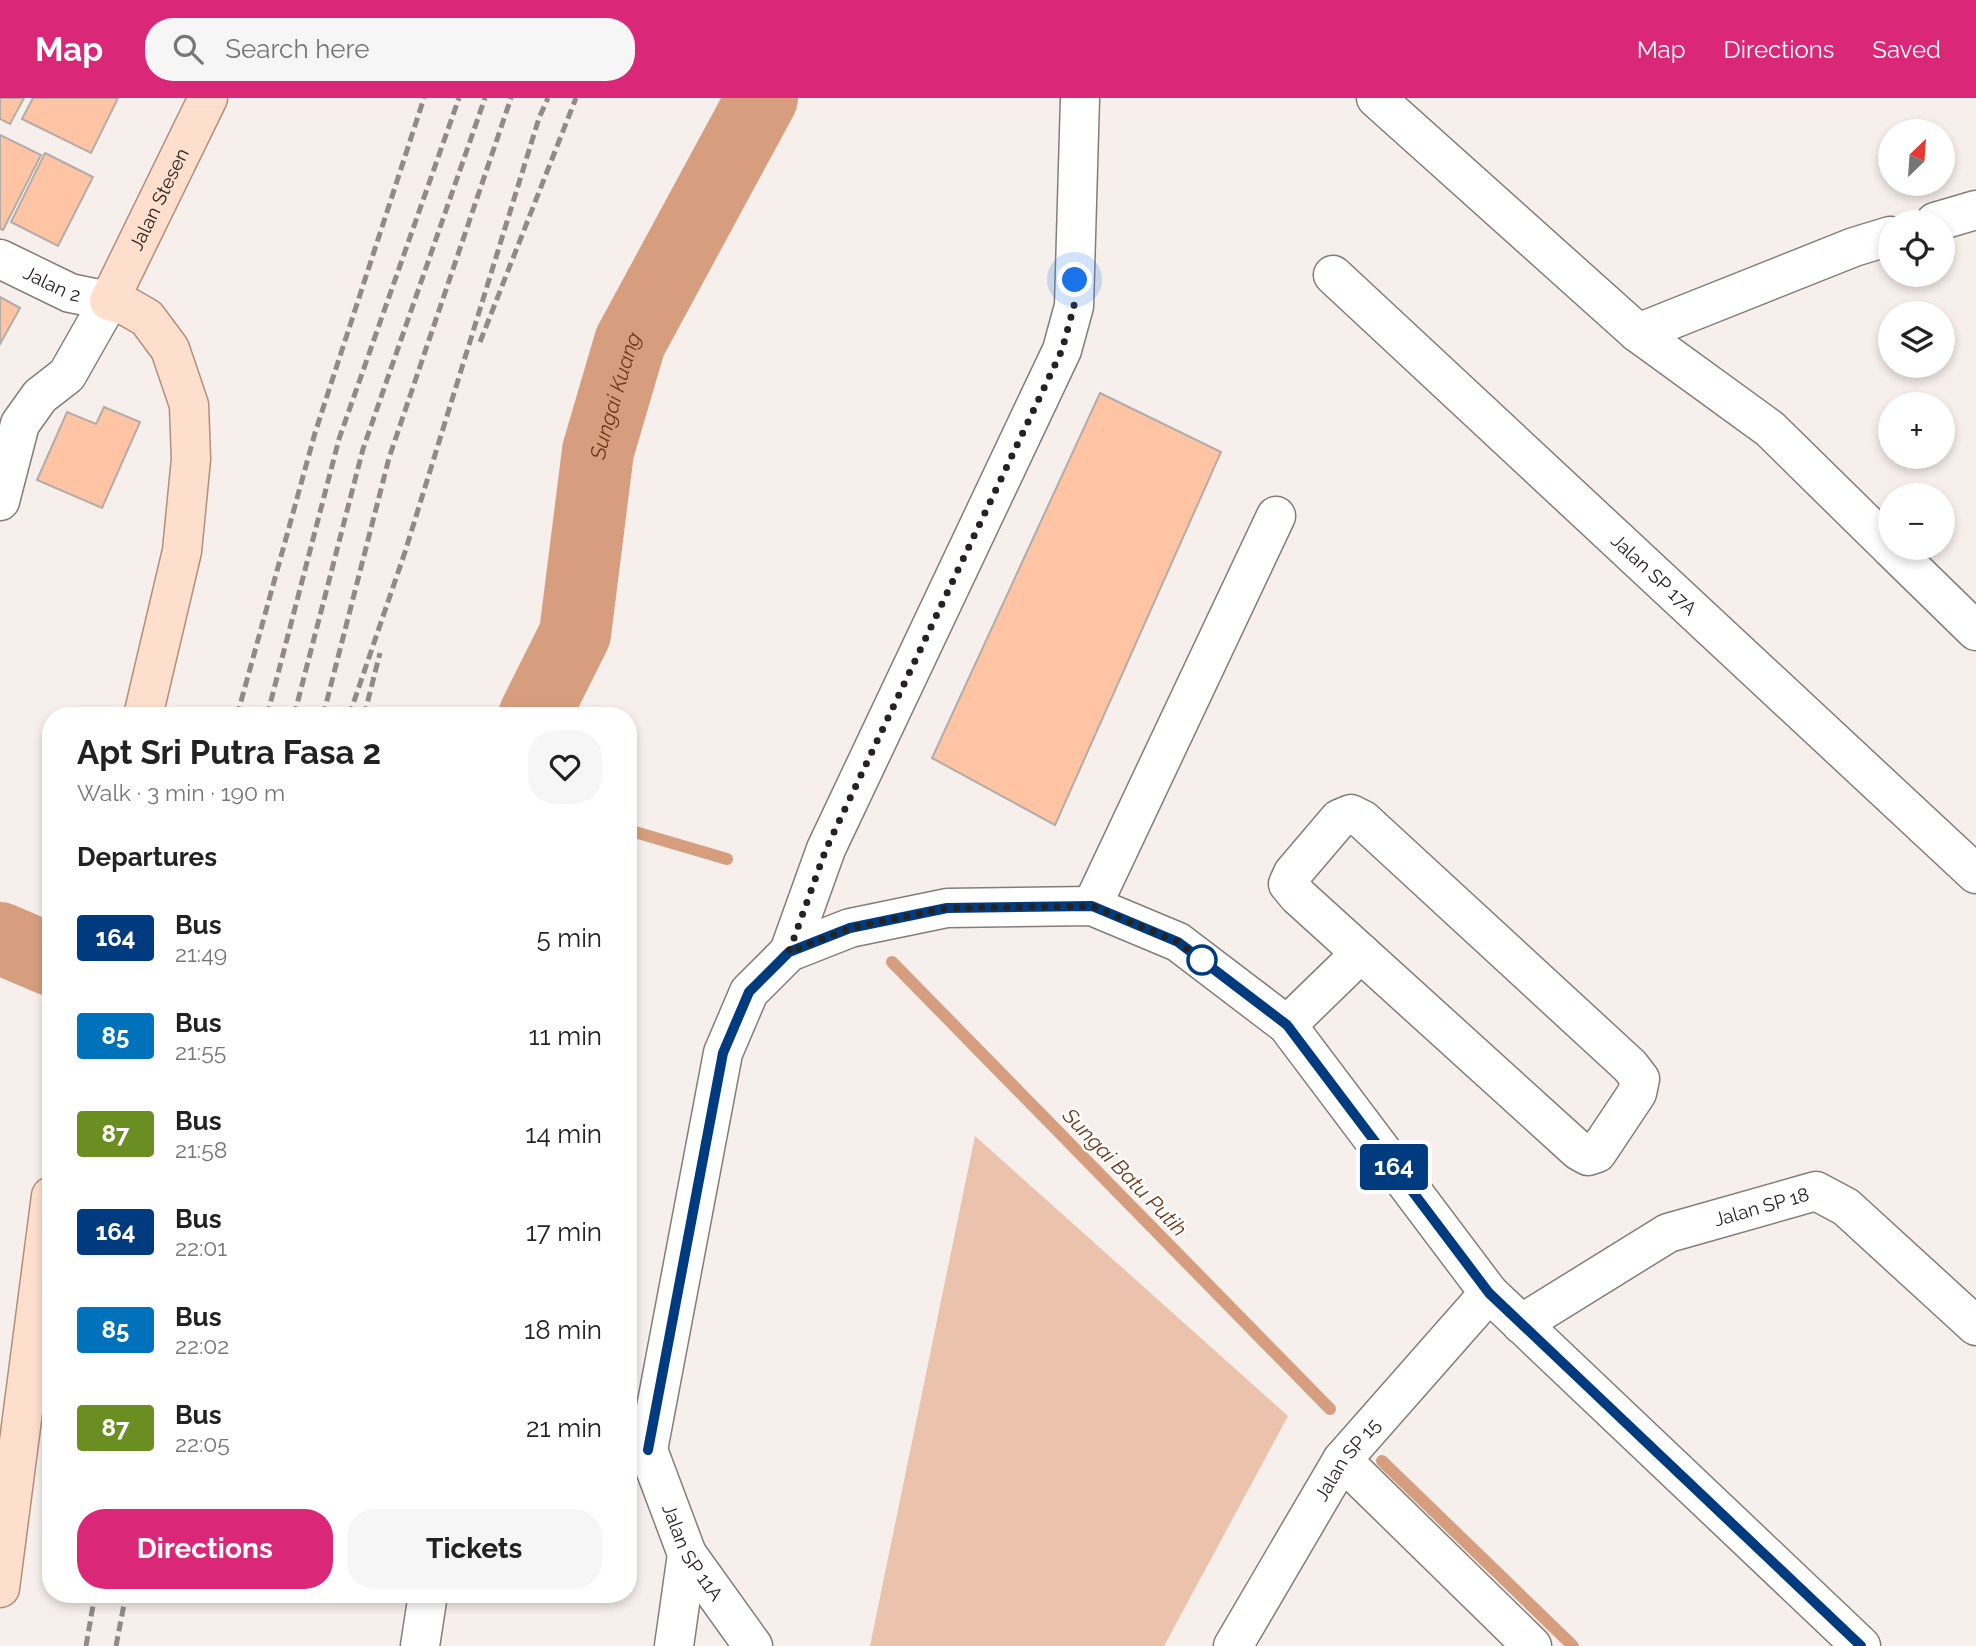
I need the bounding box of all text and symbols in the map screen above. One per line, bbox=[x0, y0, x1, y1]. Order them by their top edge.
search box bbox=[145, 18, 635, 81]
text: Map bbox=[35, 30, 103, 69]
icon: search bbox=[169, 30, 207, 68]
text: Search here bbox=[225, 34, 370, 64]
text: Map bbox=[1637, 35, 1686, 64]
text: Directions bbox=[1724, 35, 1834, 64]
text: Saved bbox=[1872, 35, 1941, 64]
north arrow bbox=[1878, 119, 1955, 196]
map controls bbox=[1878, 119, 1955, 560]
street label: Jalan Stesen bbox=[124, 144, 193, 254]
button: locate bbox=[1878, 210, 1955, 287]
street label: Jalan 2 bbox=[20, 261, 83, 306]
your location bbox=[1057, 262, 1092, 297]
button: layers bbox=[1878, 301, 1955, 378]
water label: Sungai Kuang bbox=[584, 327, 646, 462]
button: + bbox=[1878, 392, 1955, 469]
button: − bbox=[1878, 483, 1955, 560]
street label: Jalan SP 17A bbox=[1607, 529, 1702, 619]
button: heart bbox=[528, 730, 602, 804]
text: Apt Sri Putra Fasa 2 bbox=[77, 733, 381, 772]
text: Walk · 3 min · 190 m bbox=[77, 779, 285, 806]
text: Departures bbox=[77, 842, 217, 872]
text: Bus bbox=[175, 910, 222, 940]
text: 164 bbox=[95, 923, 136, 952]
text: 5 min bbox=[536, 923, 602, 953]
text: 21:49 bbox=[175, 940, 227, 967]
unlabelled marker bbox=[1187, 945, 1217, 975]
text: Bus bbox=[175, 1008, 222, 1038]
text: 85 bbox=[102, 1021, 129, 1050]
text: 11 min bbox=[528, 1021, 602, 1051]
text: 21:55 bbox=[175, 1038, 226, 1065]
water label: Sungai Batu Putih bbox=[1057, 1102, 1192, 1241]
text: Bus bbox=[175, 1106, 222, 1136]
text: 87 bbox=[102, 1119, 129, 1148]
text: 14 min bbox=[525, 1119, 602, 1149]
text: 21:58 bbox=[175, 1136, 227, 1163]
line badge: 164 bbox=[1354, 1144, 1434, 1190]
text: 164 bbox=[1374, 1152, 1414, 1181]
street label: Jalan SP 18 bbox=[1711, 1183, 1812, 1230]
text: Bus bbox=[175, 1204, 222, 1234]
text: 164 bbox=[95, 1217, 136, 1246]
text: 17 min bbox=[526, 1217, 602, 1247]
text: 22:01 bbox=[175, 1234, 227, 1261]
text: Bus bbox=[175, 1302, 222, 1332]
text: 85 bbox=[102, 1315, 129, 1344]
text: 18 min bbox=[524, 1315, 602, 1345]
text: 22:02 bbox=[175, 1332, 229, 1359]
text: Bus bbox=[175, 1400, 222, 1430]
text: 87 bbox=[102, 1413, 129, 1442]
text: 21 min bbox=[526, 1413, 602, 1443]
street label: Jalan SP 15 bbox=[1310, 1414, 1385, 1504]
text: 22:05 bbox=[175, 1430, 230, 1457]
street label: Jalan SP 11A bbox=[658, 1501, 728, 1605]
button: Directions bbox=[77, 1509, 333, 1589]
button: Tickets bbox=[347, 1509, 602, 1589]

